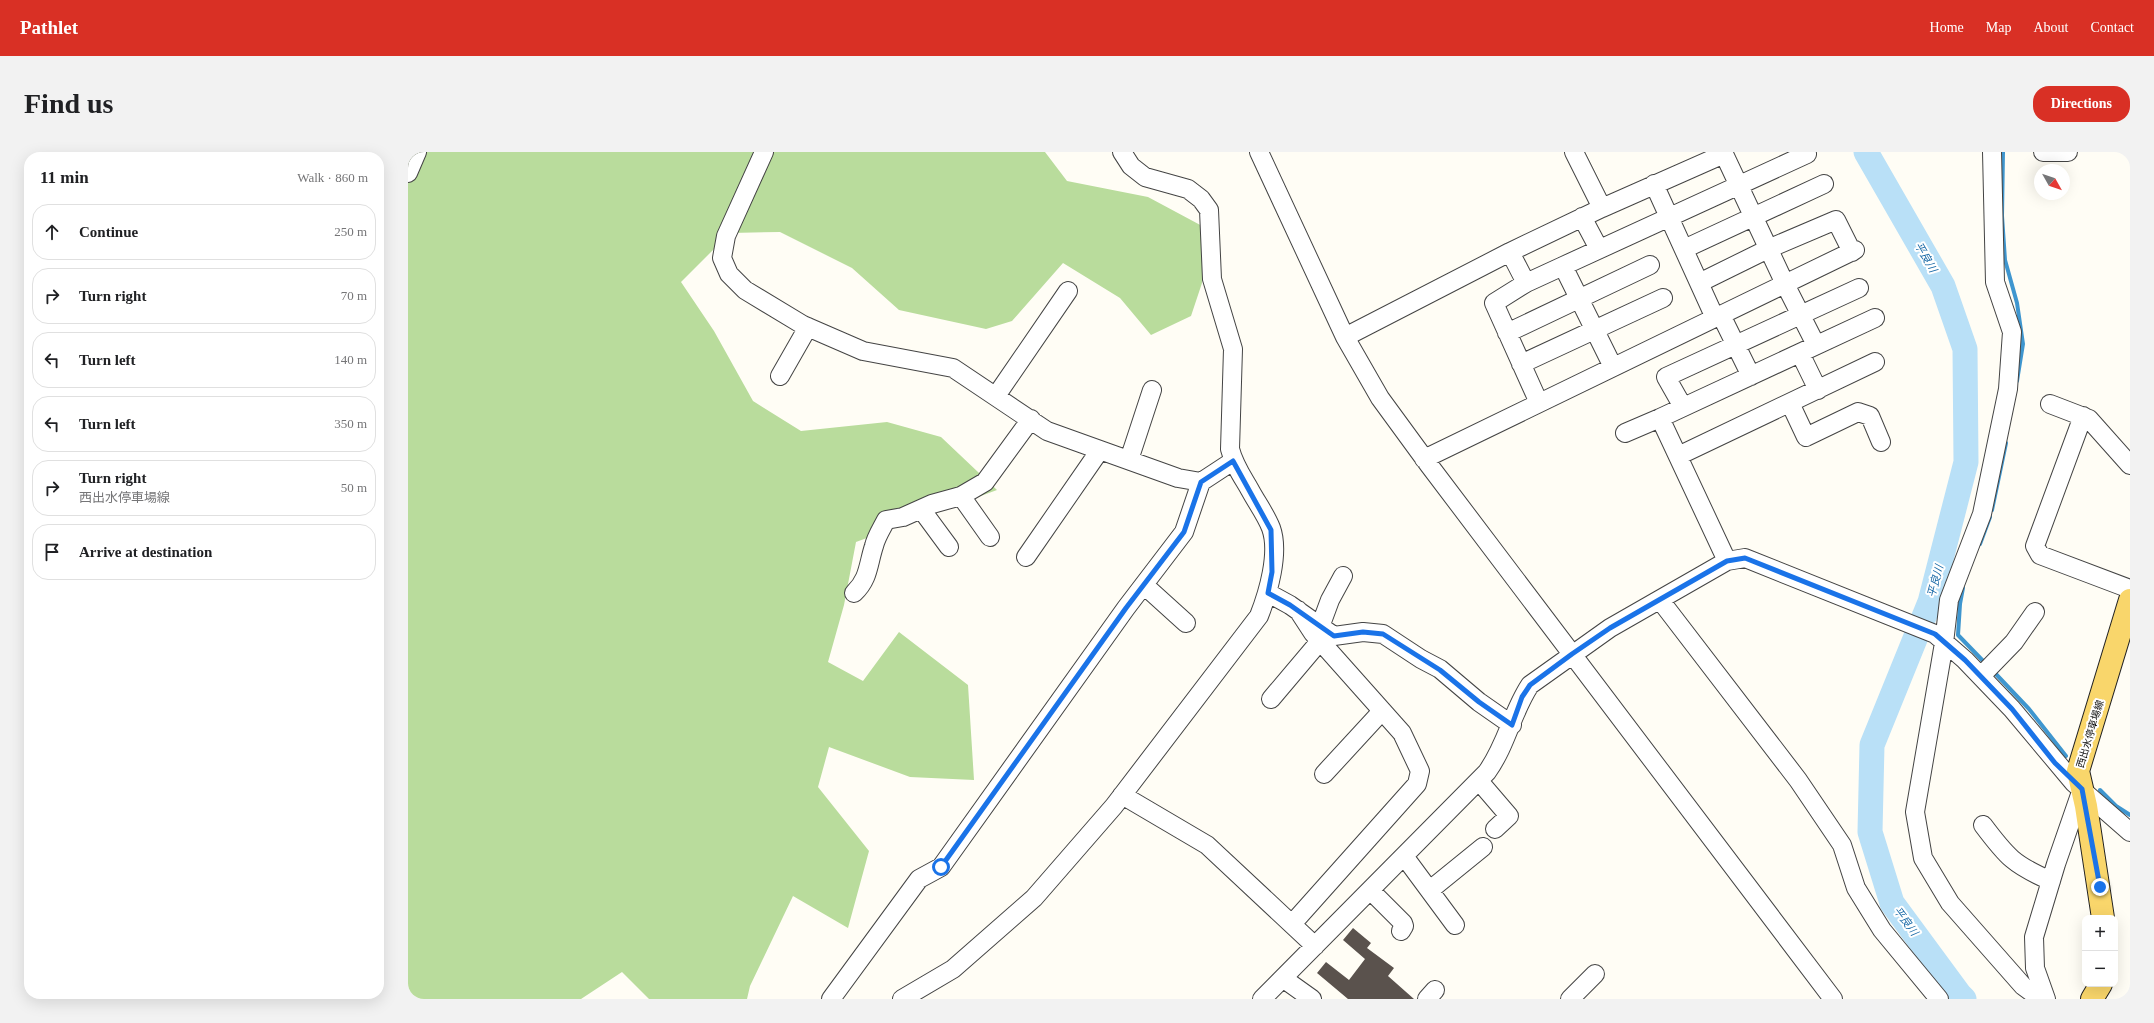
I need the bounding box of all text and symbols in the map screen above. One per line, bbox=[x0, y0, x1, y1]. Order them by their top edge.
text: Pathlet bbox=[20, 17, 78, 38]
text: Home bbox=[1930, 20, 1964, 35]
text: Map bbox=[1986, 20, 2011, 35]
text: About bbox=[2033, 20, 2068, 35]
text: Contact bbox=[2090, 20, 2134, 35]
button: Directions bbox=[2033, 86, 2130, 122]
text: Find us bbox=[24, 88, 114, 119]
north arrow bbox=[2034, 164, 2070, 200]
text: 11 min bbox=[40, 168, 89, 187]
text: Walk · 860 m bbox=[297, 170, 368, 185]
icon: ahead bbox=[41, 221, 63, 243]
text: Continue bbox=[79, 224, 138, 240]
text: 250 m bbox=[334, 224, 367, 239]
water label: 平良川 bbox=[1913, 240, 1940, 275]
icon: right bbox=[41, 285, 63, 307]
text: Turn right bbox=[79, 288, 146, 304]
text: 70 m bbox=[341, 288, 367, 303]
icon: left bbox=[41, 349, 63, 371]
text: Turn left bbox=[79, 352, 136, 368]
text: 140 m bbox=[334, 352, 367, 367]
icon: left bbox=[41, 413, 63, 435]
text: Turn left bbox=[79, 416, 136, 432]
text: 350 m bbox=[334, 416, 367, 431]
text: Turn right bbox=[79, 470, 146, 486]
icon: right bbox=[41, 477, 63, 499]
text: 50 m bbox=[341, 480, 367, 495]
text: 西出水停車場線 bbox=[79, 490, 170, 505]
icon: arrive bbox=[41, 541, 63, 563]
text: Arrive at destination bbox=[79, 544, 212, 560]
water label: 平良川 bbox=[1925, 563, 1945, 598]
street label: 西出水停車場線 bbox=[2075, 699, 2105, 769]
route start bbox=[932, 858, 950, 876]
route end bbox=[2091, 878, 2109, 896]
water label: 平良川 bbox=[1891, 904, 1921, 939]
map controls bbox=[2082, 915, 2118, 987]
button: + bbox=[2082, 915, 2118, 951]
button: − bbox=[2082, 951, 2118, 987]

